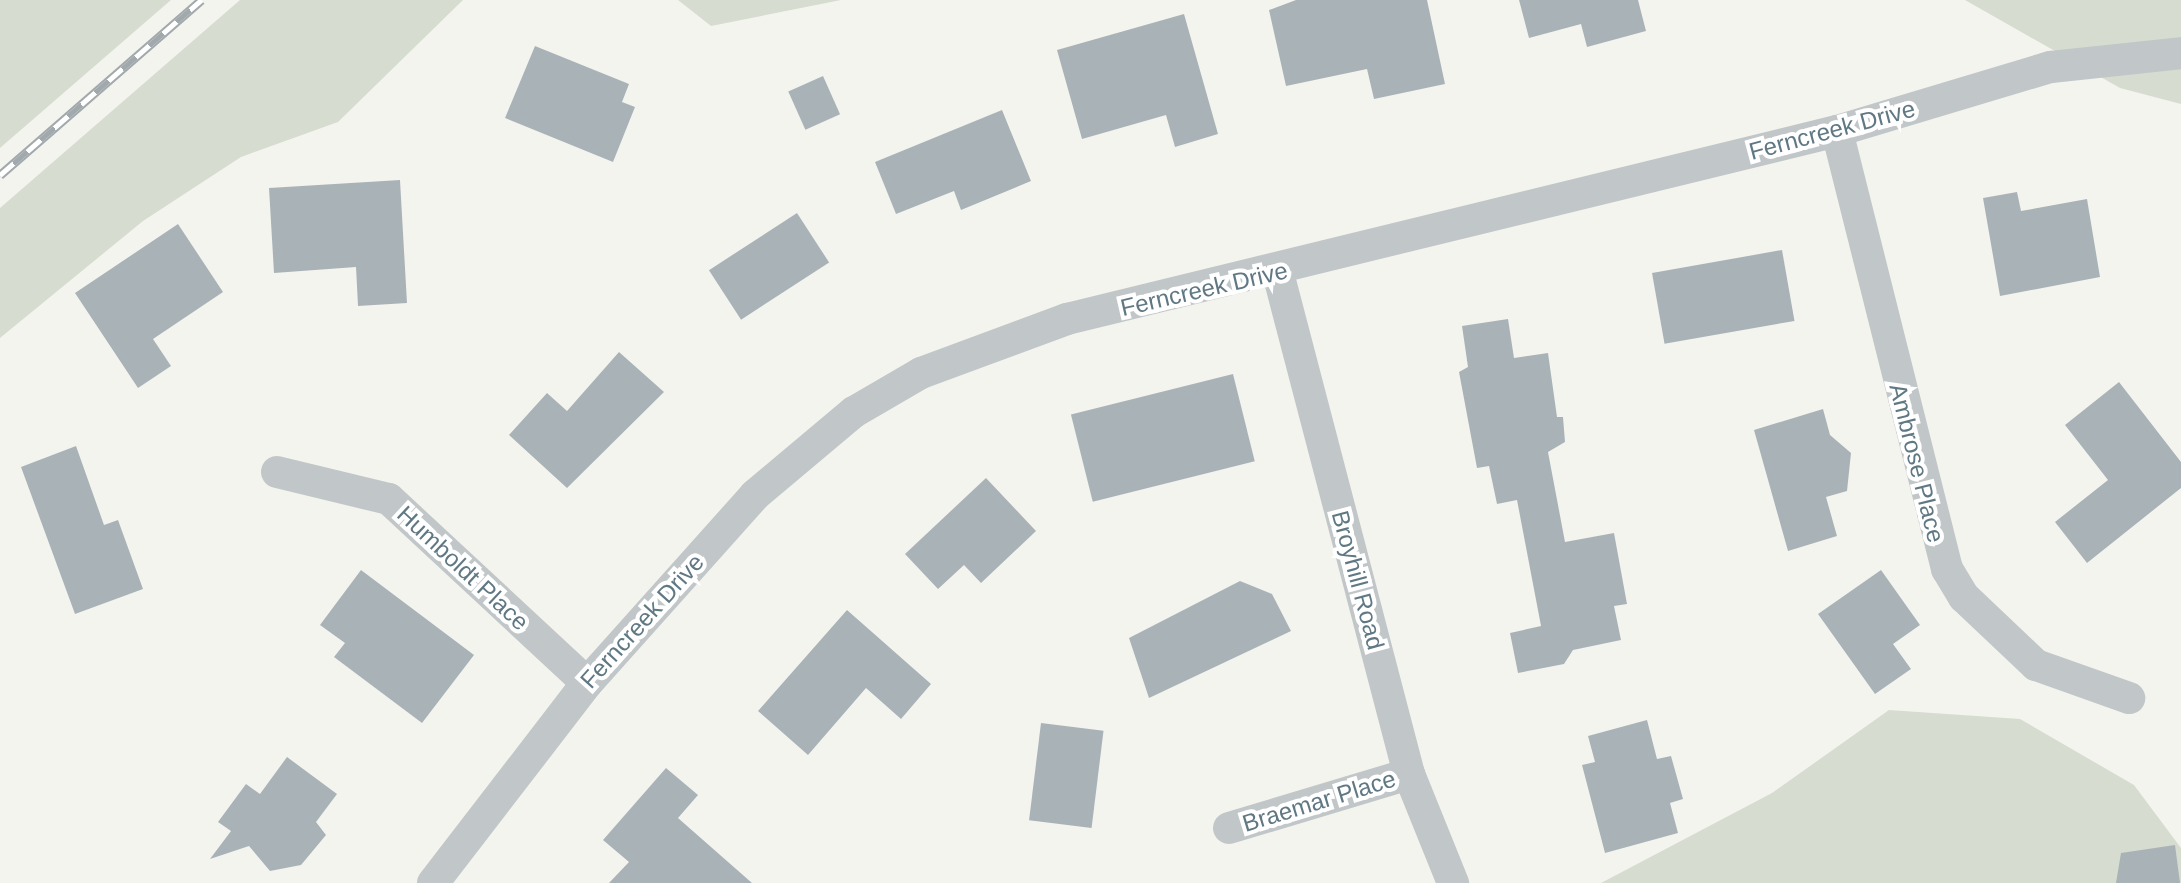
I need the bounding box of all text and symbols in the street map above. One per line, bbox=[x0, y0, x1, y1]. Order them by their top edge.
street label: Ferncreek Drive bbox=[1746, 94, 1918, 166]
street label: Ferncreek Drive bbox=[1118, 256, 1290, 322]
street label: Ambrose Place bbox=[1883, 381, 1951, 545]
street label: Humboldt Place bbox=[391, 500, 535, 636]
street label: Broyhill Road bbox=[1326, 507, 1390, 653]
street label: Ferncreek Drive bbox=[574, 548, 710, 694]
street label: Braemar Place bbox=[1239, 764, 1399, 838]

